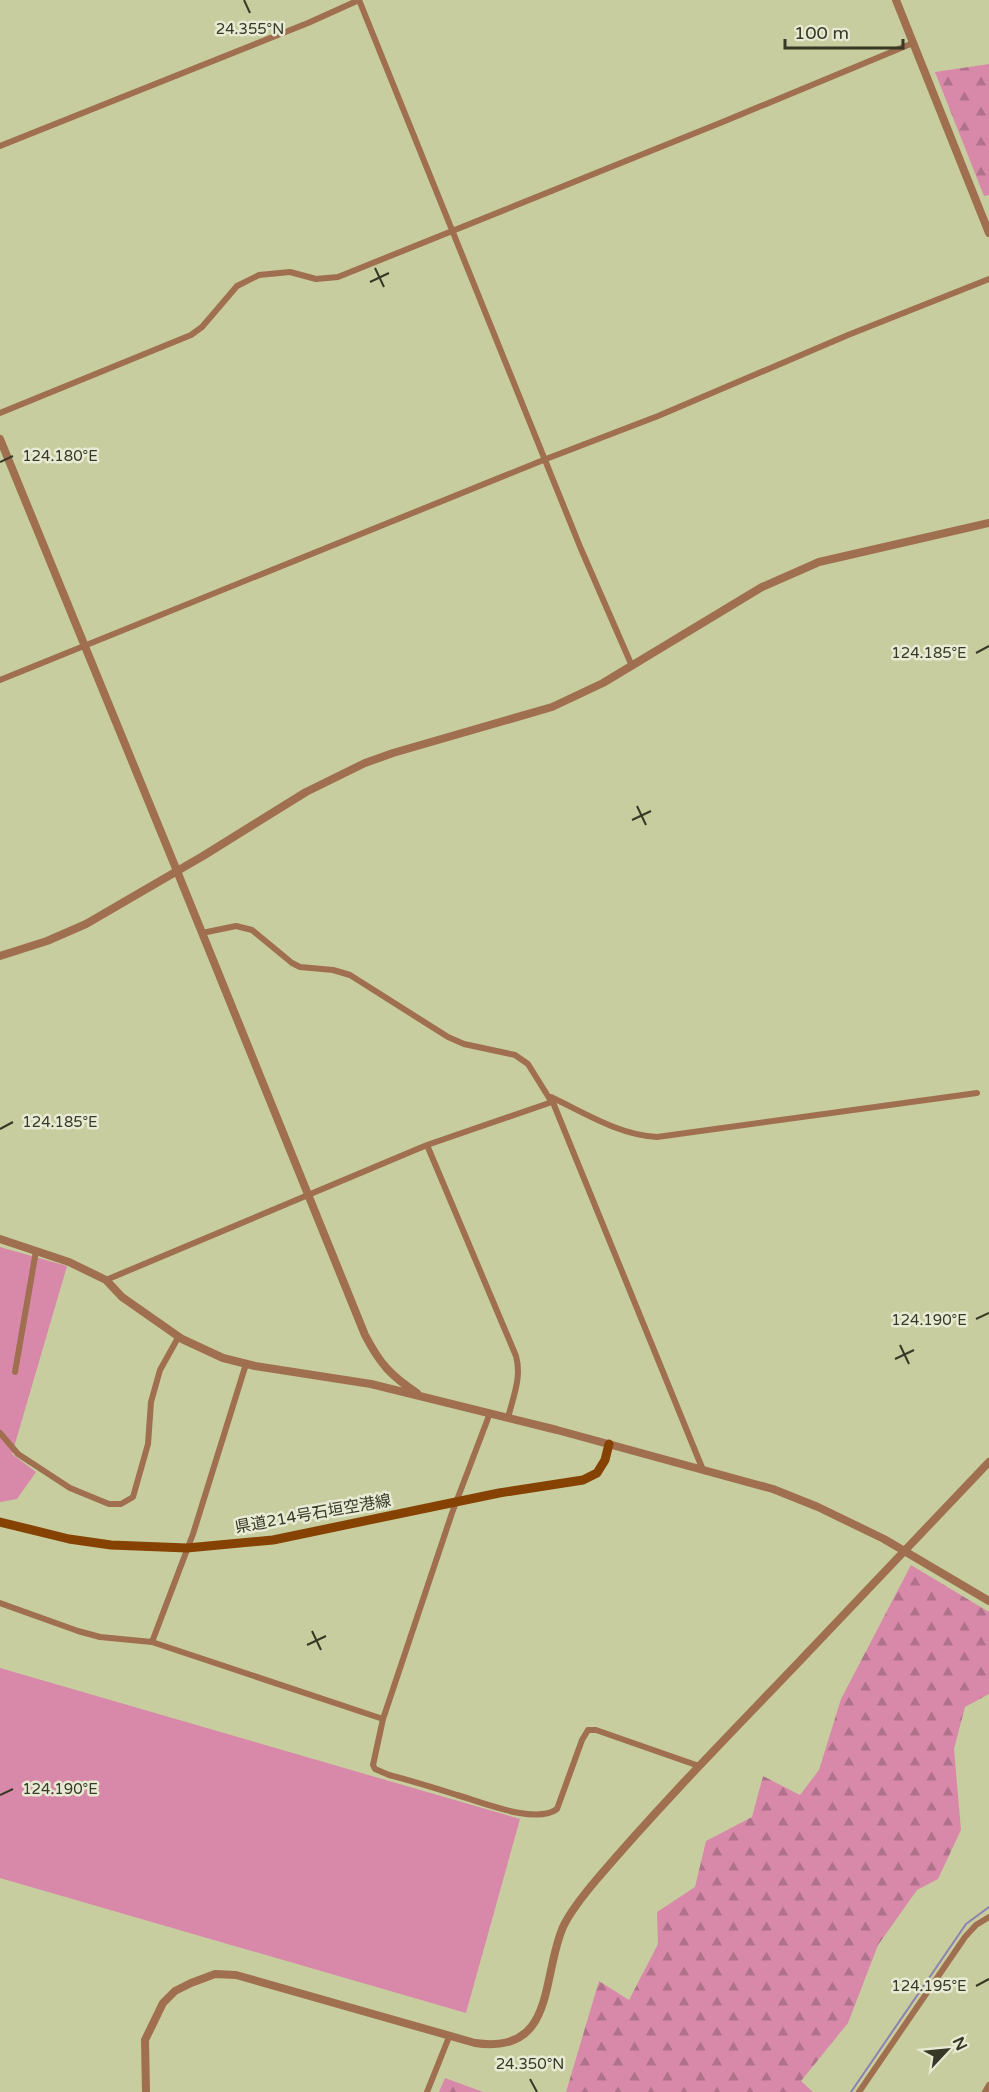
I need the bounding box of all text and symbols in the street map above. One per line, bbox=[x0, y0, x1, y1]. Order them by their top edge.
scale bar bbox=[785, 12, 904, 50]
text: 24.355°N bbox=[216, 20, 284, 38]
text: 100 m bbox=[794, 22, 849, 44]
text: 124.180°E bbox=[22, 447, 98, 465]
text: 124.185°E bbox=[891, 644, 967, 662]
text: 124.185°E bbox=[22, 1113, 98, 1131]
text: 124.190°E bbox=[891, 1311, 967, 1329]
street label: 県道214号石垣空港線 bbox=[233, 1490, 393, 1538]
text: 124.190°E bbox=[22, 1780, 98, 1798]
text: 124.195°E bbox=[891, 1977, 967, 1995]
north arrow bbox=[917, 2020, 977, 2080]
text: N bbox=[948, 2034, 971, 2054]
text: 24.350°N bbox=[496, 2055, 564, 2073]

